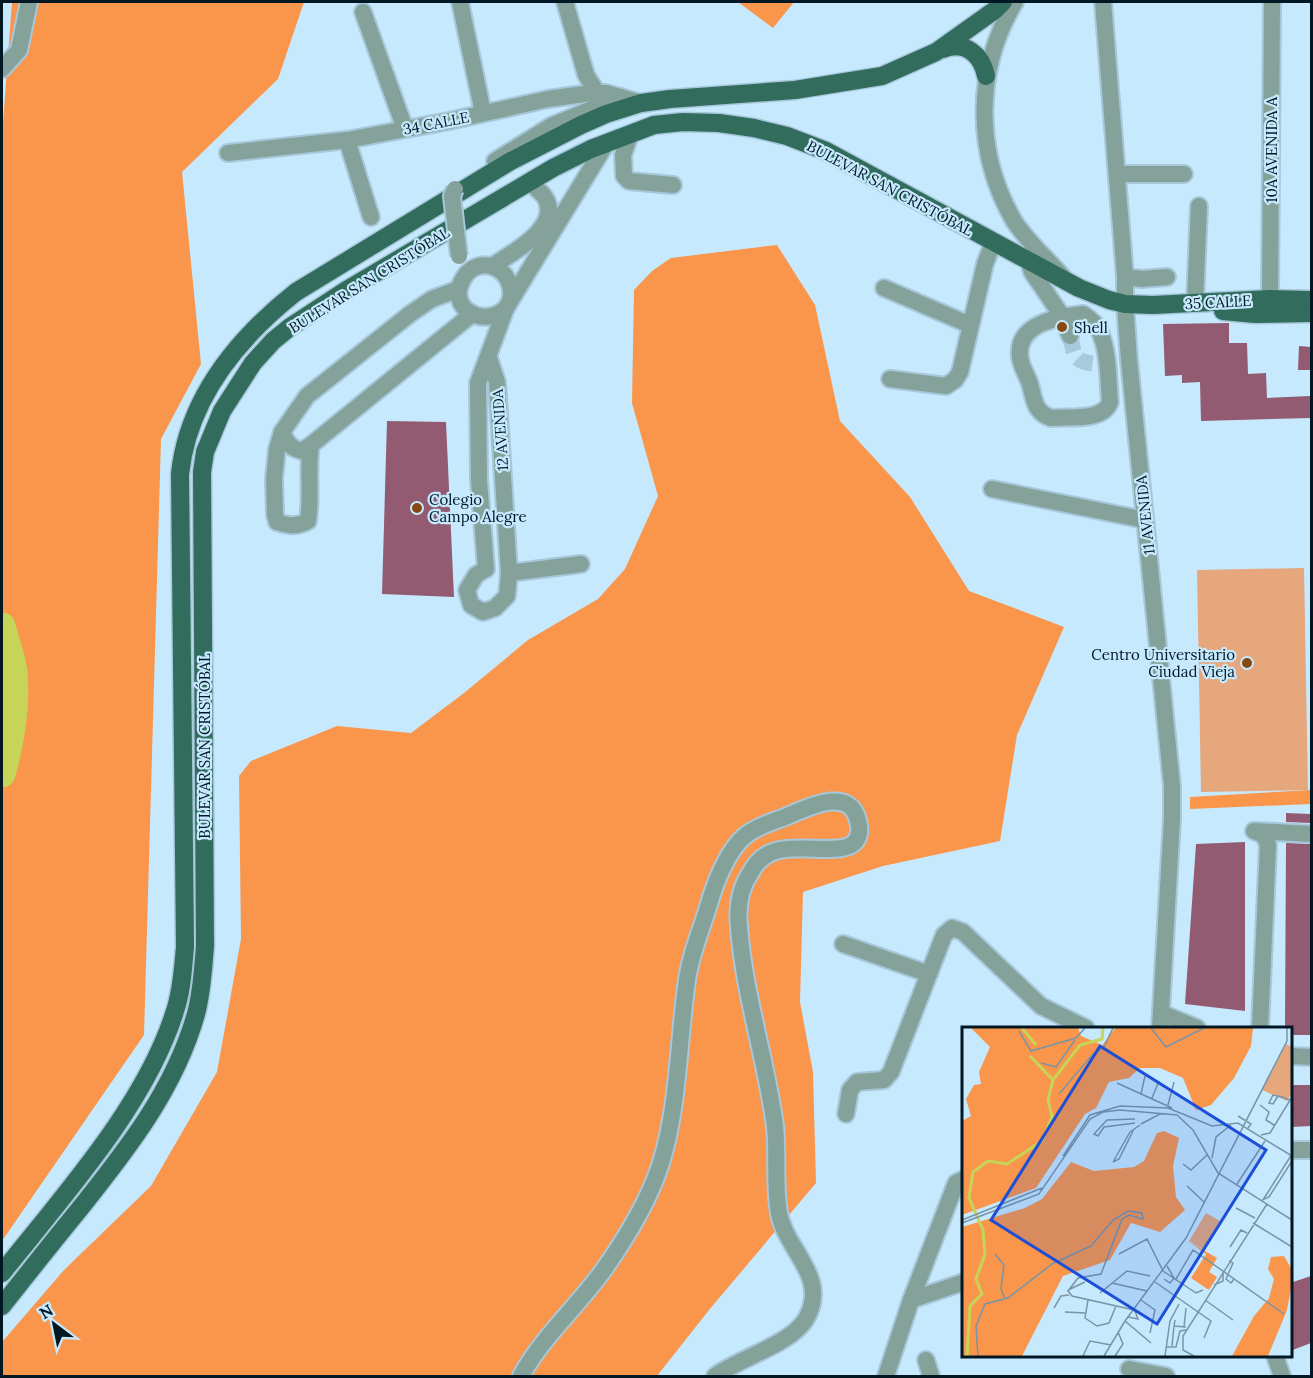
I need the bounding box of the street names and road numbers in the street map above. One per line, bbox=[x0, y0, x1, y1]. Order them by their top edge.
street label: 10A AVENIDA A bbox=[1262, 96, 1281, 203]
street label: 34 CALLE bbox=[401, 107, 471, 139]
street label: BULEVAR SAN CRISTÓBAL bbox=[804, 136, 977, 240]
street label: BULEVAR SAN CRISTÓBAL bbox=[285, 223, 453, 337]
street label: 35 CALLE bbox=[1184, 291, 1252, 313]
street label: 12 AVENIDA bbox=[488, 388, 512, 472]
street label: 11 AVENIDA bbox=[1131, 474, 1159, 556]
street label: BULEVAR SAN CRISTÓBAL bbox=[195, 653, 214, 839]

